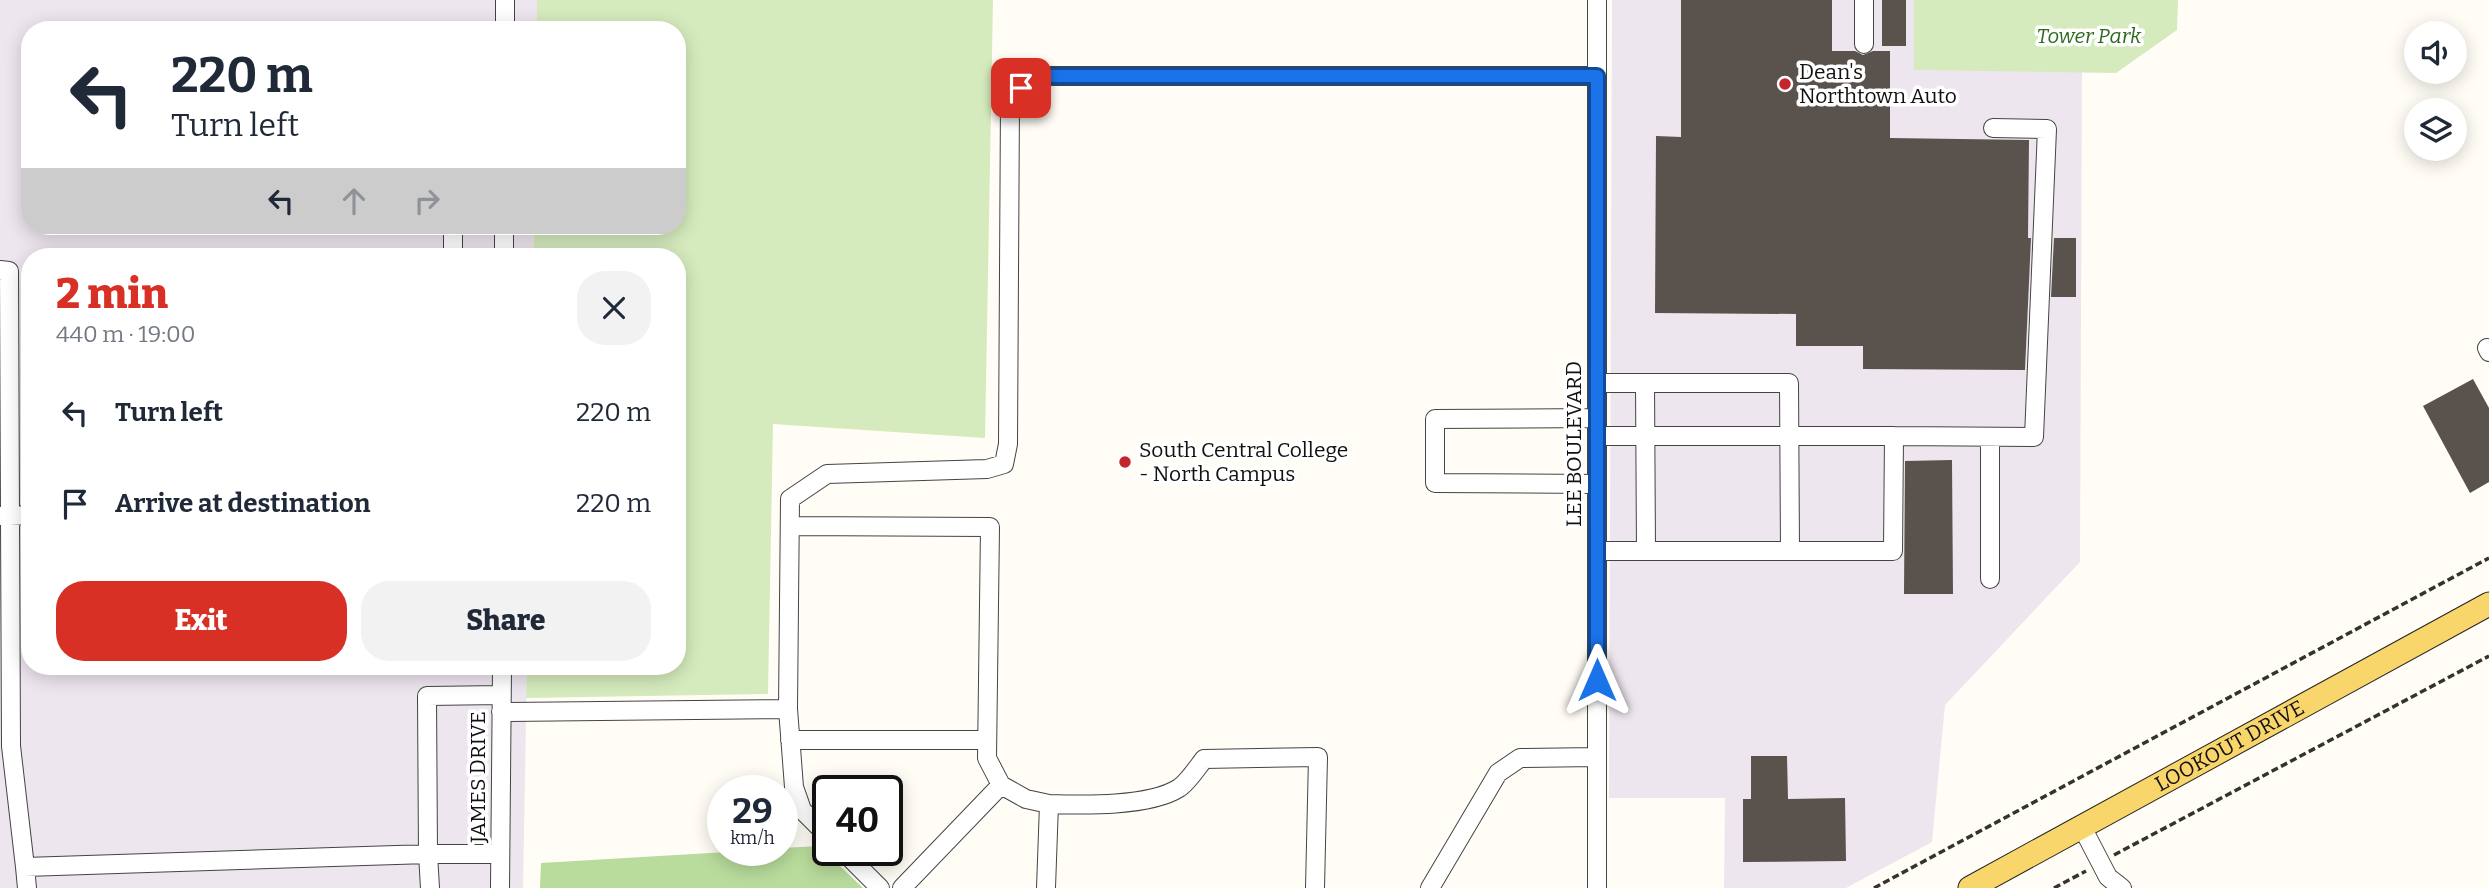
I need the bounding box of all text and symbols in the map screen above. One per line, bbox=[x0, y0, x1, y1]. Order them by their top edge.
map controls bbox=[2404, 21, 2467, 161]
button: sound bbox=[2404, 21, 2467, 84]
park label: Tower Park bbox=[2037, 23, 2142, 49]
text: 220 m bbox=[171, 46, 313, 105]
icon: left bbox=[56, 49, 147, 140]
pin bbox=[991, 58, 1051, 118]
place label: Dean's Northtown Auto bbox=[1799, 59, 1957, 109]
icon: arrive bbox=[1002, 69, 1040, 107]
marker: Dean's Northtown Auto bbox=[1777, 76, 1793, 92]
button: layers bbox=[2404, 98, 2467, 161]
text: Turn left bbox=[171, 106, 299, 144]
icon: left bbox=[262, 182, 300, 220]
icon: ahead bbox=[335, 182, 373, 220]
icon: right bbox=[408, 182, 446, 220]
text: 2 min bbox=[56, 269, 168, 319]
button: close bbox=[577, 271, 651, 345]
text: 440 m · 19:00 bbox=[56, 320, 195, 348]
street label: LEE BOULEVARD bbox=[1561, 361, 1587, 527]
icon: left bbox=[56, 394, 94, 432]
text: Turn left bbox=[115, 397, 223, 428]
text: 220 m bbox=[576, 397, 651, 428]
place label: South Central College - North Campus bbox=[1139, 437, 1348, 487]
marker: South Central College - North Campus bbox=[1117, 454, 1133, 470]
icon: arrive bbox=[56, 485, 94, 523]
text: Arrive at destination bbox=[115, 488, 370, 519]
text: 220 m bbox=[576, 488, 651, 519]
button: Exit bbox=[56, 581, 347, 661]
button: Share bbox=[361, 581, 651, 661]
position arrow bbox=[1560, 643, 1634, 717]
street label: LOOKOUT DRIVE bbox=[2150, 695, 2309, 797]
street label: JAMES DRIVE bbox=[465, 711, 491, 844]
speed limit sign: 40 bbox=[812, 775, 903, 866]
text: 29 bbox=[732, 790, 773, 832]
text: km/h bbox=[730, 827, 775, 849]

